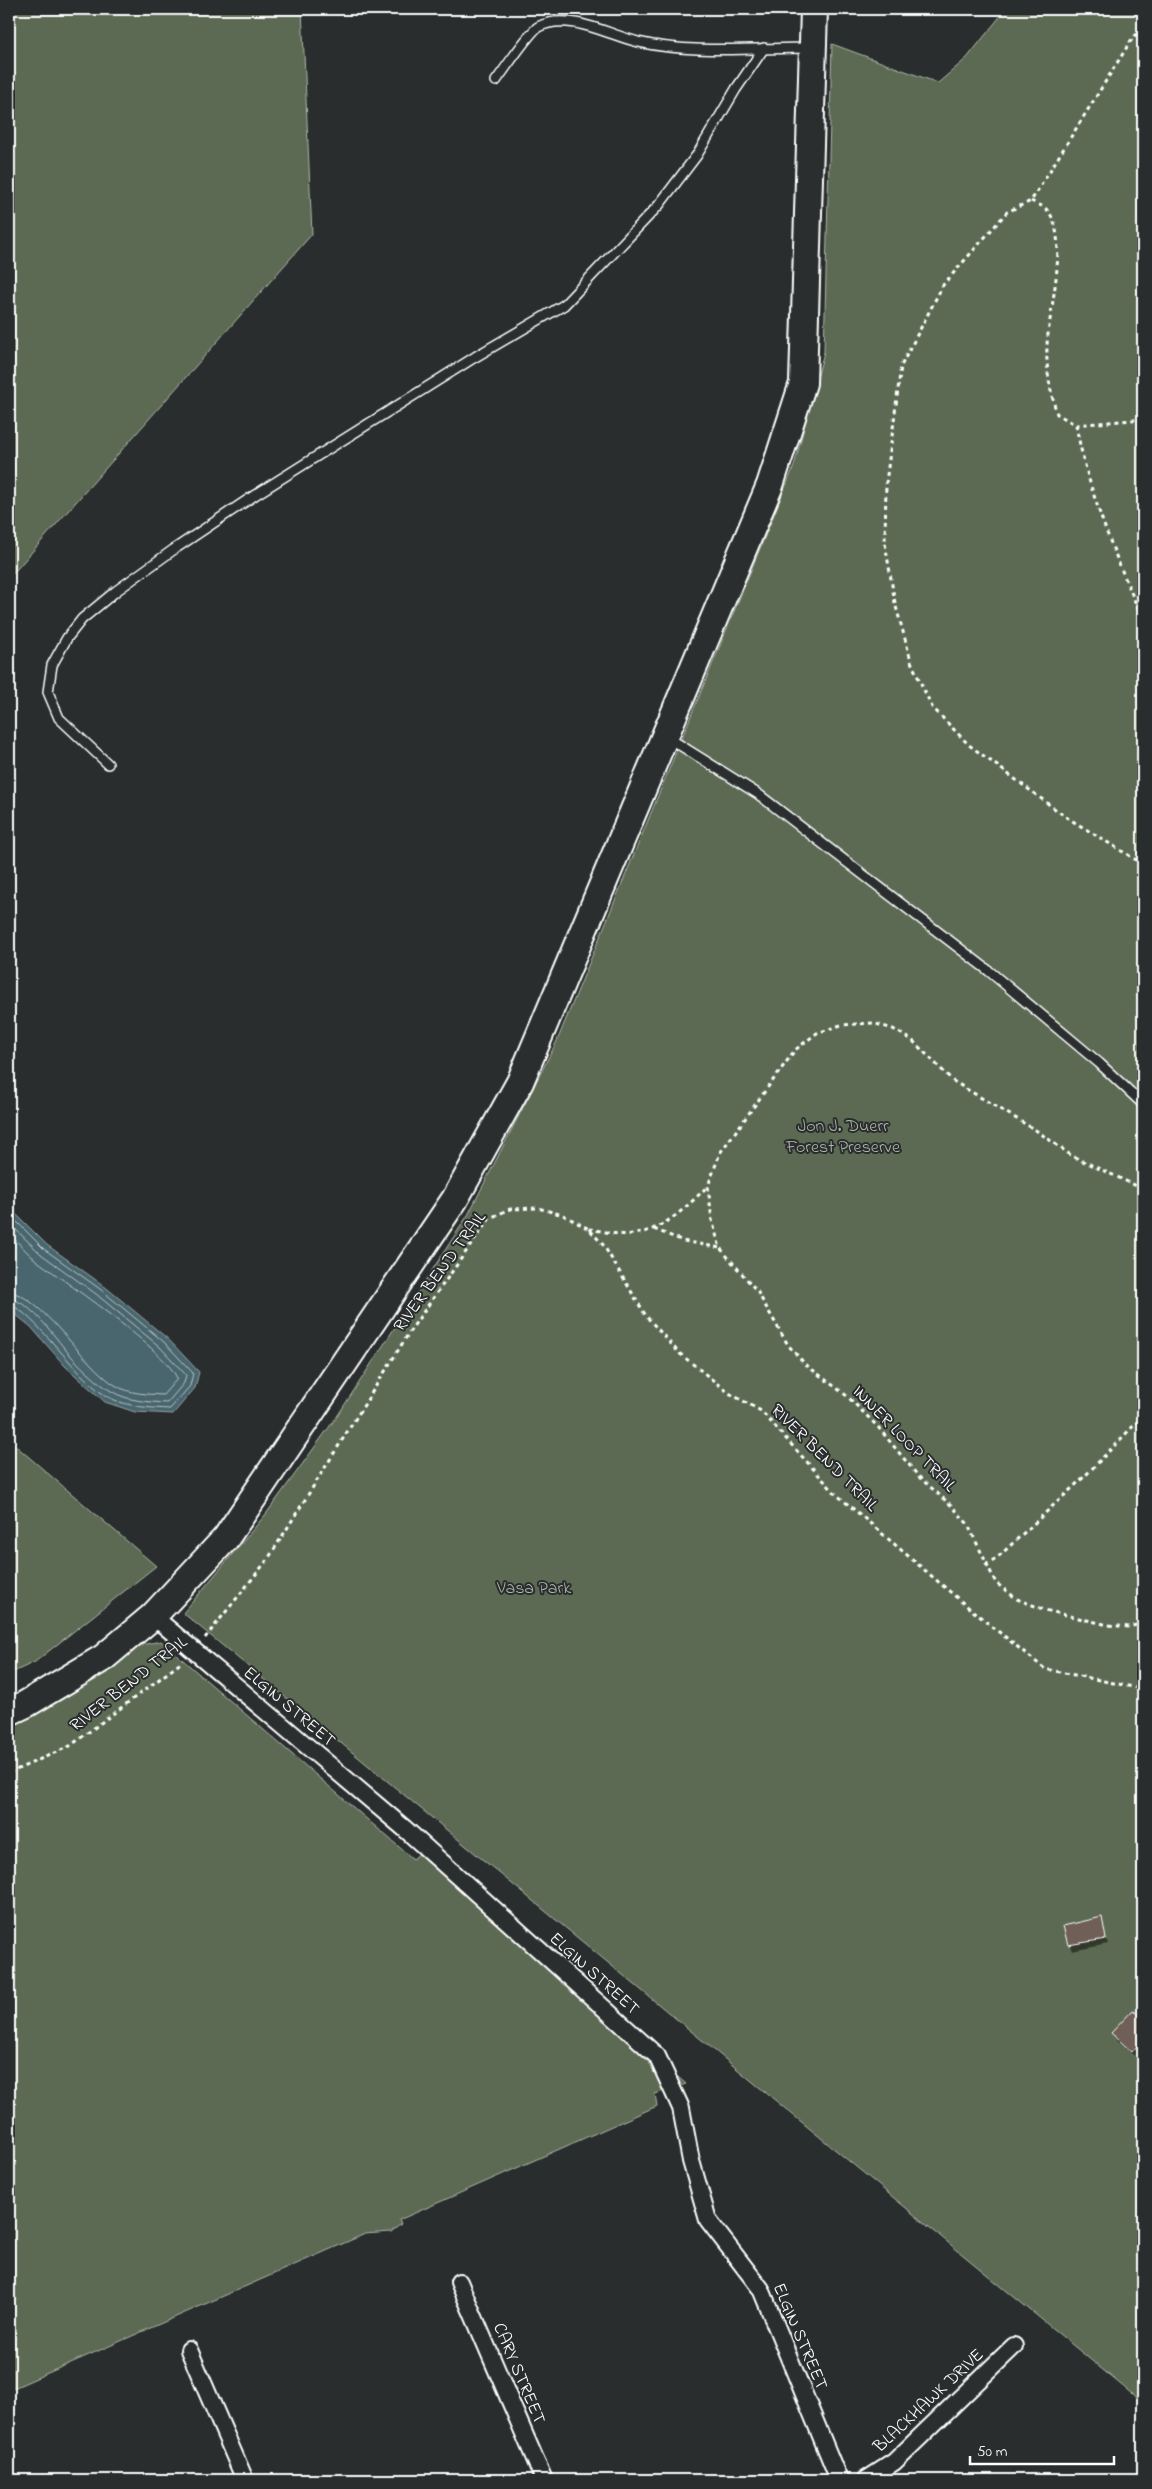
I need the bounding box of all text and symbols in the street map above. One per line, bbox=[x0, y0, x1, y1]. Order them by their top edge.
park label: Jon J. Duerr Forest Preserve bbox=[785, 1114, 901, 1161]
street label: RIVER BEND TRAIL bbox=[388, 1206, 493, 1338]
street label: INNER LOOP TRAIL bbox=[845, 1380, 962, 1499]
street label: RIVER BEND TRAIL bbox=[764, 1399, 884, 1518]
park label: Vasa Park bbox=[496, 1576, 571, 1602]
street label: RIVER BEND TRAIL bbox=[65, 1630, 194, 1739]
street label: ELGIN STREET bbox=[237, 1661, 341, 1754]
street label: ELGIN STREET bbox=[543, 1927, 645, 2022]
street label: ELGIN STREET bbox=[765, 2279, 833, 2394]
street label: CARY STREET bbox=[485, 2319, 551, 2428]
street label: BLACKHAWK DRIVE bbox=[868, 2343, 991, 2460]
scale bar bbox=[970, 2434, 1113, 2466]
text: 50 m bbox=[977, 2441, 1008, 2463]

